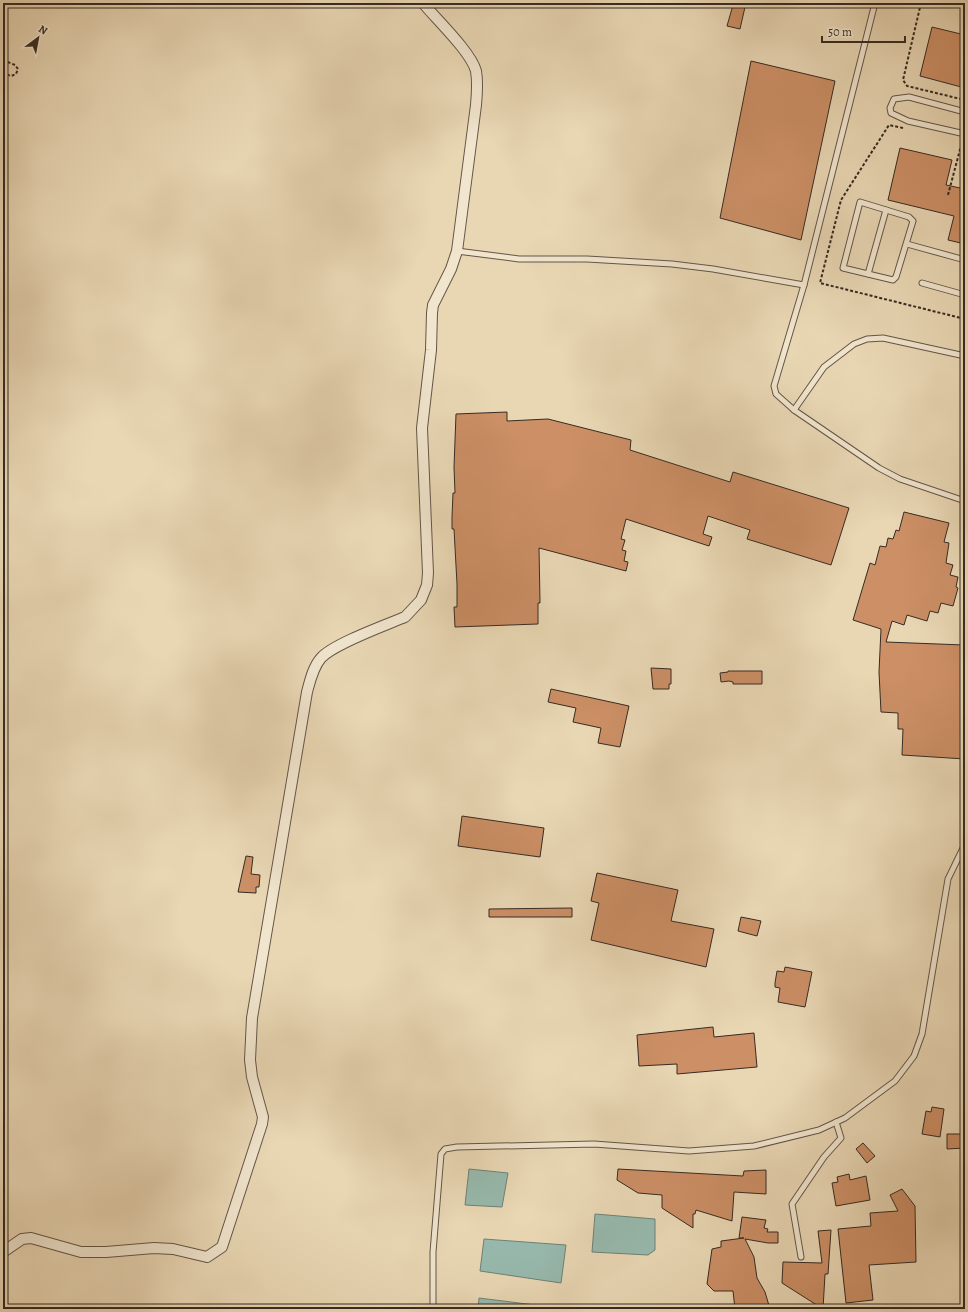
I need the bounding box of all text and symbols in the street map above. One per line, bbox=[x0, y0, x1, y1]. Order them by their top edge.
north arrow bbox=[18, 18, 58, 58]
scale bar bbox=[822, 18, 905, 44]
text: N bbox=[36, 21, 50, 38]
text: 50 m bbox=[828, 24, 852, 40]

